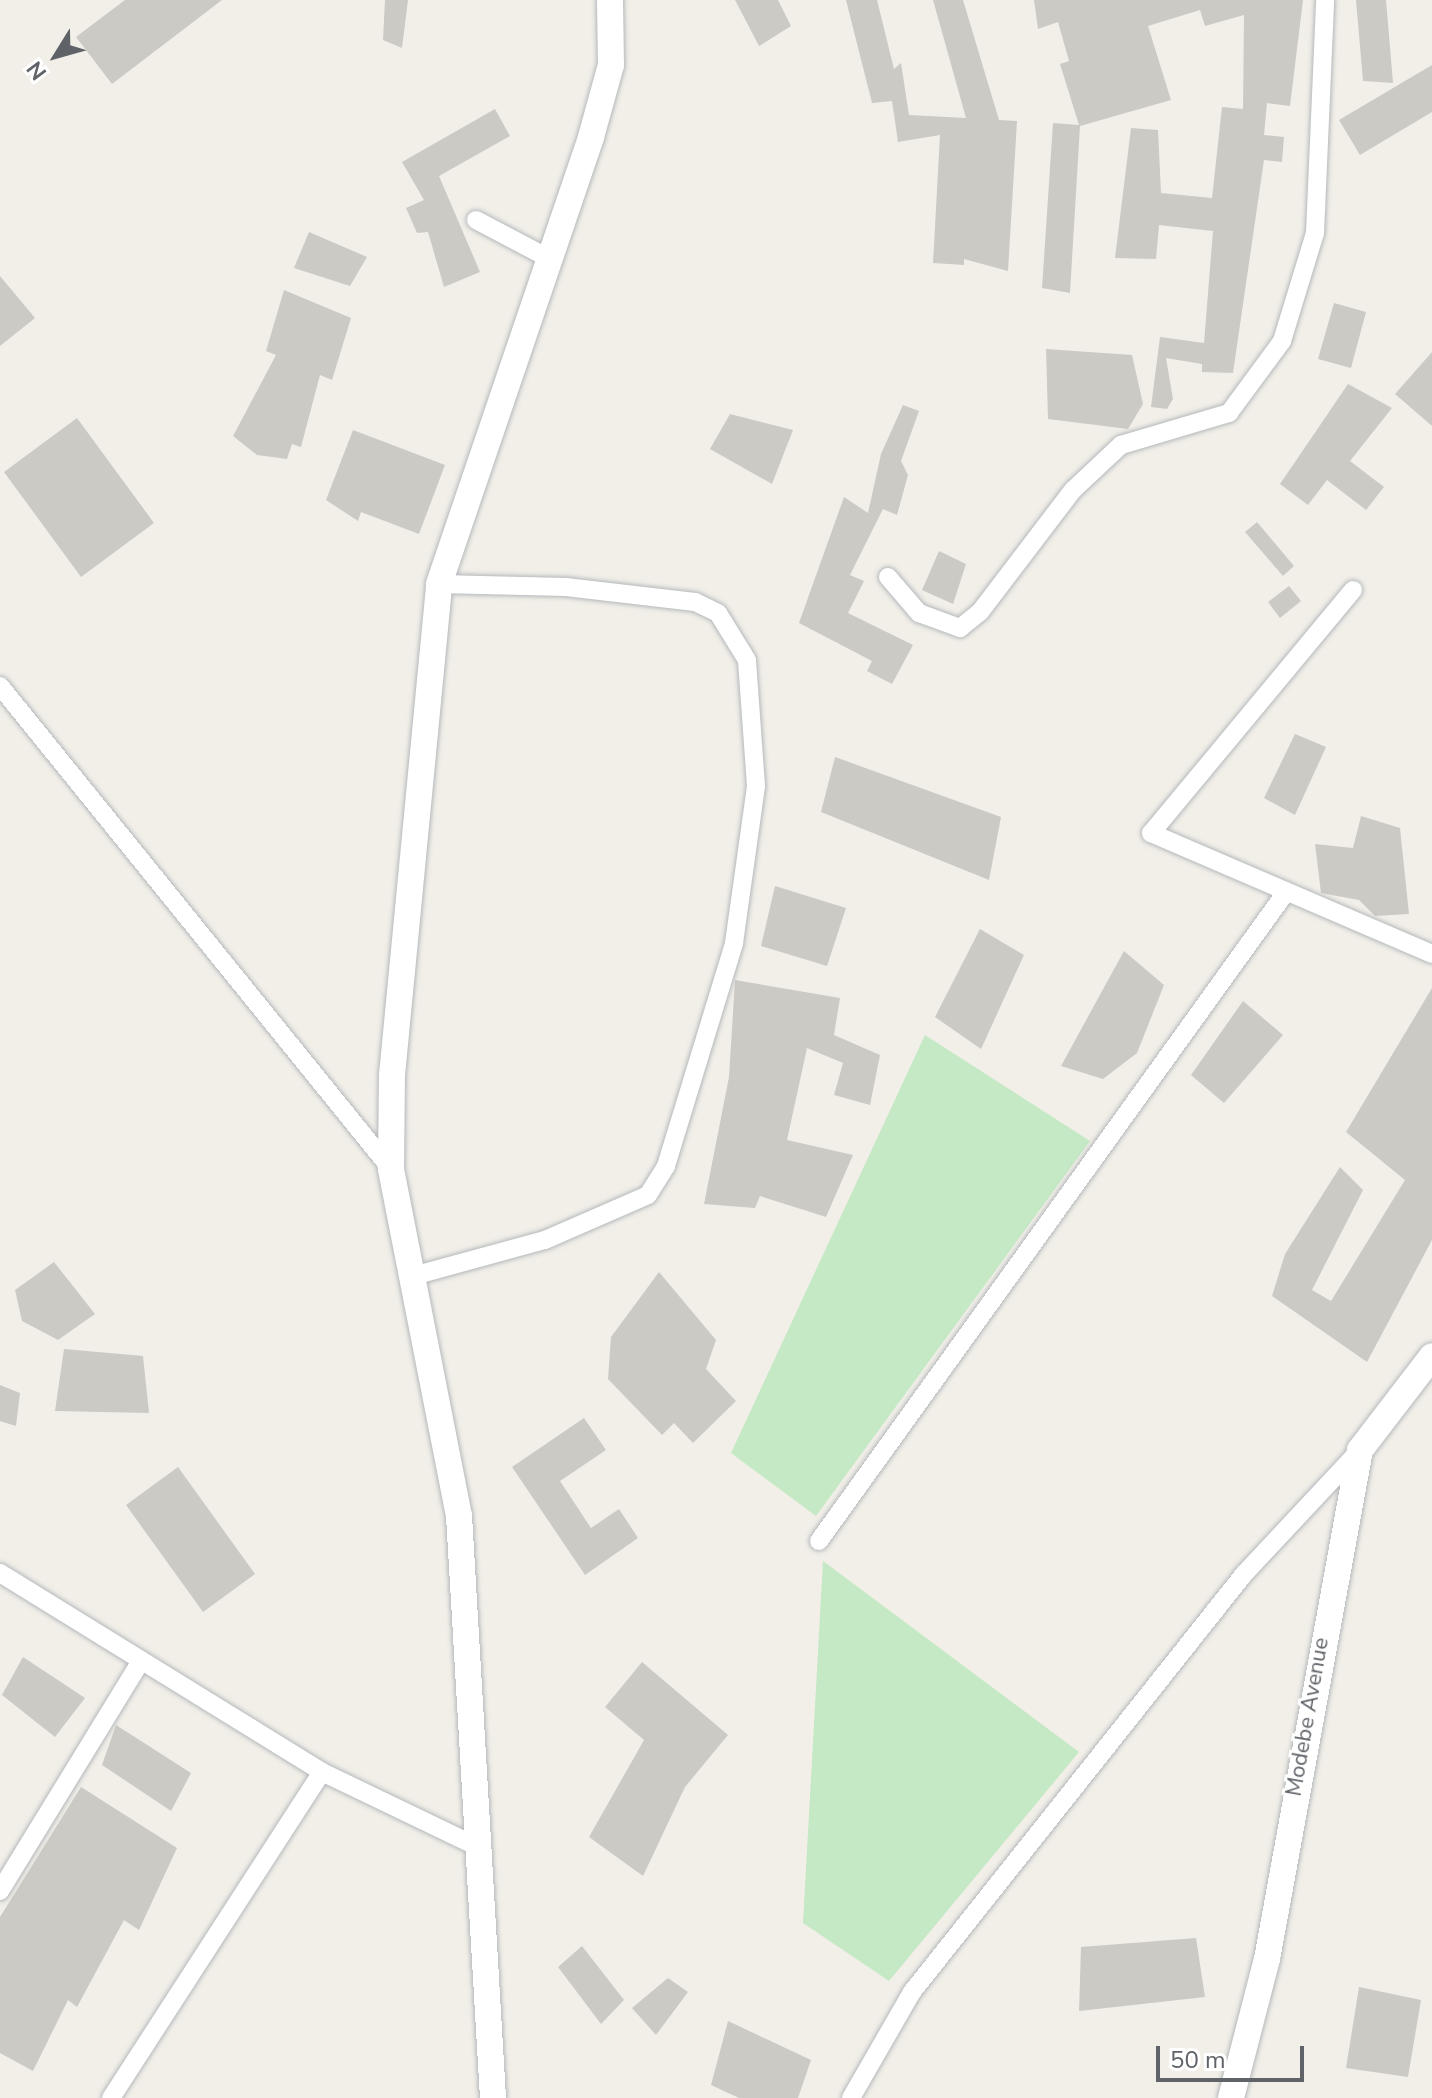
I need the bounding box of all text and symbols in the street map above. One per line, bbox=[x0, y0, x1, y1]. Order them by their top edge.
north arrow bbox=[16, 16, 96, 96]
text: N bbox=[20, 55, 54, 86]
street label: Modebe Avenue bbox=[1281, 1636, 1335, 1798]
scale bar bbox=[1160, 2030, 1308, 2080]
text: 50 m bbox=[1170, 2044, 1226, 2076]

